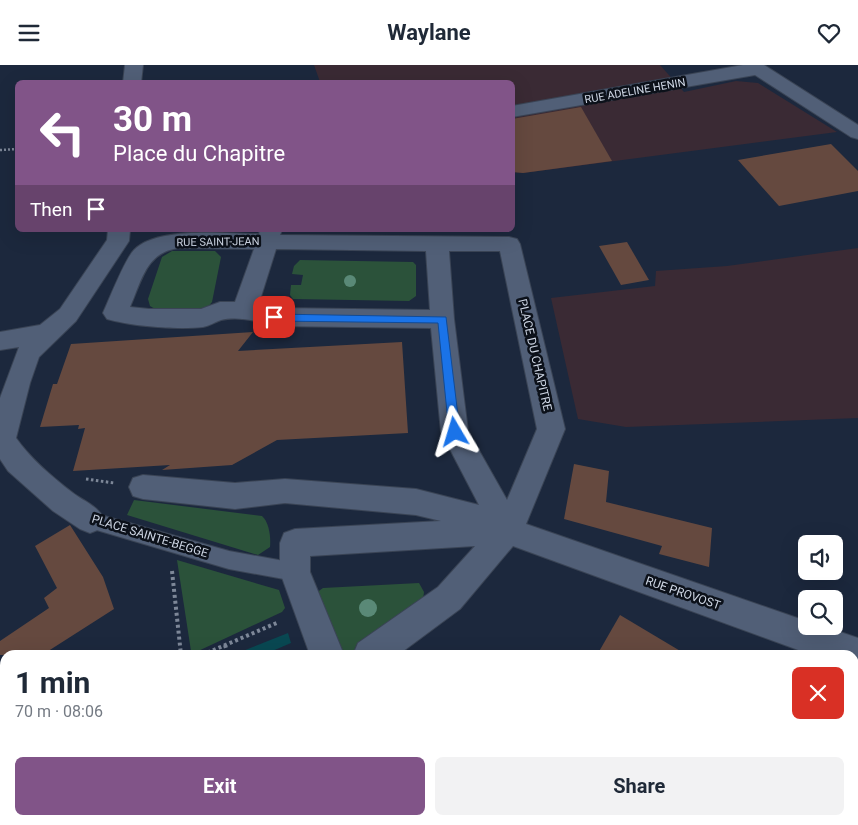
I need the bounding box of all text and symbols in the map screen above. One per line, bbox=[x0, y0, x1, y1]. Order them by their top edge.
icon: menu bbox=[15, 19, 43, 47]
icon: heart bbox=[815, 19, 843, 47]
text: Waylane bbox=[387, 20, 471, 45]
street label: RUE ADELINE HENIN bbox=[584, 76, 686, 106]
text: 30 m bbox=[113, 99, 192, 140]
icon: left bbox=[30, 100, 95, 165]
text: Place du Chapitre bbox=[113, 141, 285, 166]
icon: arrive bbox=[82, 195, 110, 223]
text: Then bbox=[30, 198, 72, 221]
street label: RUE SAINT-JEAN bbox=[176, 235, 260, 249]
pin bbox=[253, 296, 295, 338]
street label: PLACE DU CHAPITRE bbox=[515, 298, 555, 413]
icon: arrive bbox=[260, 303, 288, 331]
position arrow bbox=[428, 405, 480, 457]
street label: PLACE SAINTE-BEGGE bbox=[90, 512, 210, 560]
map controls bbox=[798, 535, 843, 635]
button: sound bbox=[798, 535, 843, 580]
street label: RUE PROVOST bbox=[644, 574, 722, 612]
button: search bbox=[798, 590, 843, 635]
text: 1 min bbox=[15, 665, 90, 700]
button: close bbox=[792, 667, 844, 719]
text: 70 m · 08:06 bbox=[15, 702, 103, 721]
button: Exit bbox=[15, 757, 425, 815]
button: Share bbox=[435, 757, 844, 815]

